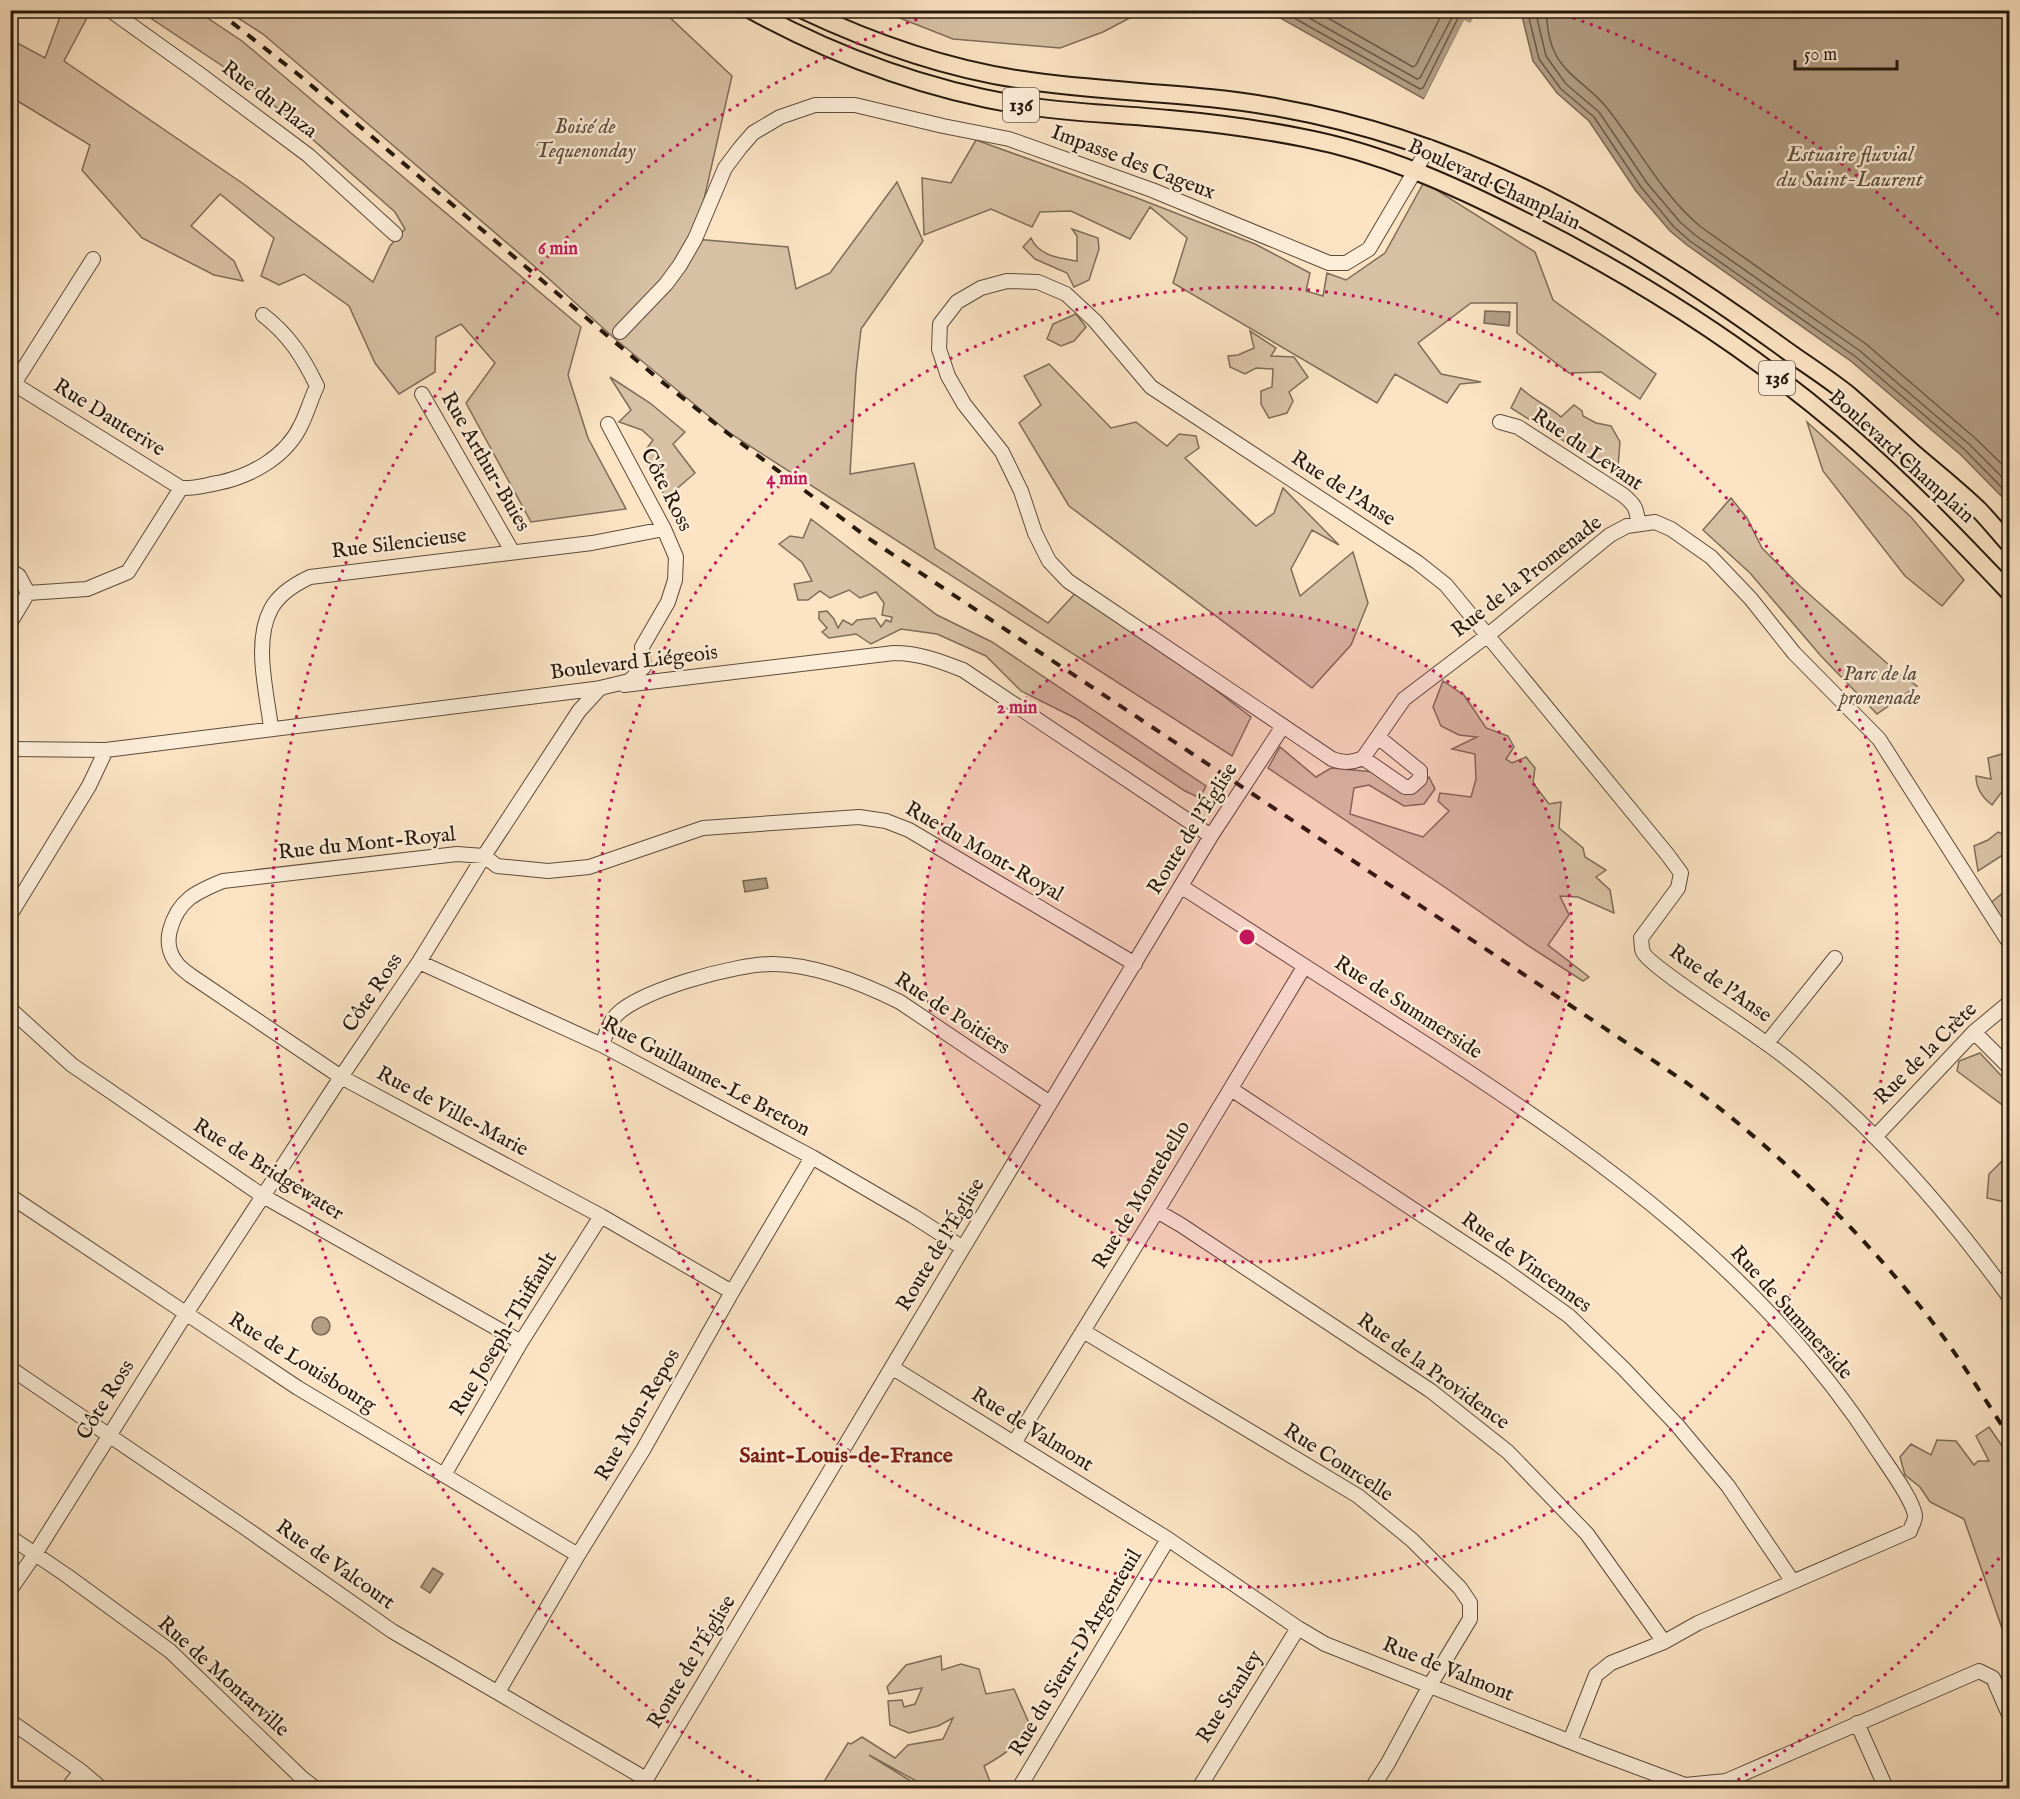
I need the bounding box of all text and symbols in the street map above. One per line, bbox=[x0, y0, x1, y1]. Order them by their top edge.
scale bar bbox=[1795, 33, 1897, 71]
text: 50 m bbox=[1804, 44, 1837, 67]
street label: Rue du Plaza bbox=[216, 55, 323, 145]
road number: 136 bbox=[1003, 88, 1039, 122]
park label: Boisé de Tequenonday bbox=[535, 114, 636, 165]
street label: Impasse des Cageux bbox=[1047, 119, 1219, 207]
street label: Boulevard Champlain bbox=[1403, 133, 1585, 237]
water label: Estuaire fluvial du Saint-Laurent bbox=[1776, 141, 1924, 194]
text: 6 min bbox=[538, 238, 578, 261]
road number: 136 bbox=[1759, 361, 1795, 395]
street label: Rue Dauterive bbox=[48, 373, 170, 463]
street label: Boulevard Champlain bbox=[1822, 384, 1980, 530]
street label: Rue Arthur-Buies bbox=[434, 387, 536, 537]
street label: Rue du Levant bbox=[1526, 403, 1648, 497]
street label: Côte Ross bbox=[634, 444, 698, 536]
street label: Rue de l'Anse bbox=[1286, 445, 1401, 533]
text: 4 min bbox=[766, 468, 808, 491]
street label: Rue de la Promenade bbox=[1446, 510, 1608, 644]
street label: Rue Silencieuse bbox=[330, 522, 468, 566]
street label: Boulevard Liégeois bbox=[549, 639, 719, 687]
park label: Parc de la promenade bbox=[1836, 661, 1920, 712]
text: 2 min bbox=[997, 697, 1038, 720]
street label: Route de l'Église bbox=[1141, 757, 1245, 900]
street label: Rue du Mont-Royal bbox=[900, 796, 1068, 908]
street label: Rue du Mont-Royal bbox=[277, 821, 457, 867]
centre of rings bbox=[1237, 927, 1257, 947]
street label: Rue de l'Anse bbox=[1663, 939, 1777, 1030]
street label: Côte Ross bbox=[337, 948, 409, 1038]
street label: Rue de Summerside bbox=[1329, 950, 1488, 1066]
street label: Rue de Poitiers bbox=[889, 967, 1015, 1061]
street label: Rue de la Crète bbox=[1869, 996, 1984, 1111]
street label: Rue Guillaume-Le Breton bbox=[598, 1011, 814, 1143]
street label: Rue de Ville-Marie bbox=[371, 1061, 533, 1164]
street label: Rue de Bridgewater bbox=[187, 1113, 349, 1227]
street label: Rue de Montebello bbox=[1087, 1116, 1197, 1274]
street label: Route de l'Église bbox=[890, 1173, 992, 1317]
street label: Rue de Vincennes bbox=[1455, 1207, 1597, 1319]
street label: Rue de Summerside bbox=[1724, 1240, 1859, 1386]
street label: Rue Joseph-Thiffault bbox=[444, 1247, 564, 1421]
street label: Rue de Louisbourg bbox=[223, 1307, 381, 1420]
street label: Rue de la Providence bbox=[1351, 1307, 1515, 1437]
street label: Rue Mon-Repos bbox=[589, 1344, 687, 1486]
street label: Côte Ross bbox=[71, 1355, 141, 1445]
street label: Rue de Valmont bbox=[966, 1382, 1098, 1478]
street label: Rue Courcelle bbox=[1278, 1417, 1398, 1509]
district label: Saint-Louis-de-France bbox=[739, 1442, 953, 1470]
street label: Rue de Valcourt bbox=[270, 1514, 400, 1616]
street label: Rue du Sieur-D'Argenteuil bbox=[1003, 1544, 1149, 1761]
street label: Route de l'Église bbox=[641, 1590, 743, 1734]
street label: Rue de Montarville bbox=[151, 1611, 295, 1744]
street label: Rue de Valmont bbox=[1378, 1631, 1518, 1709]
street label: Rue Stanley bbox=[1191, 1645, 1270, 1749]

